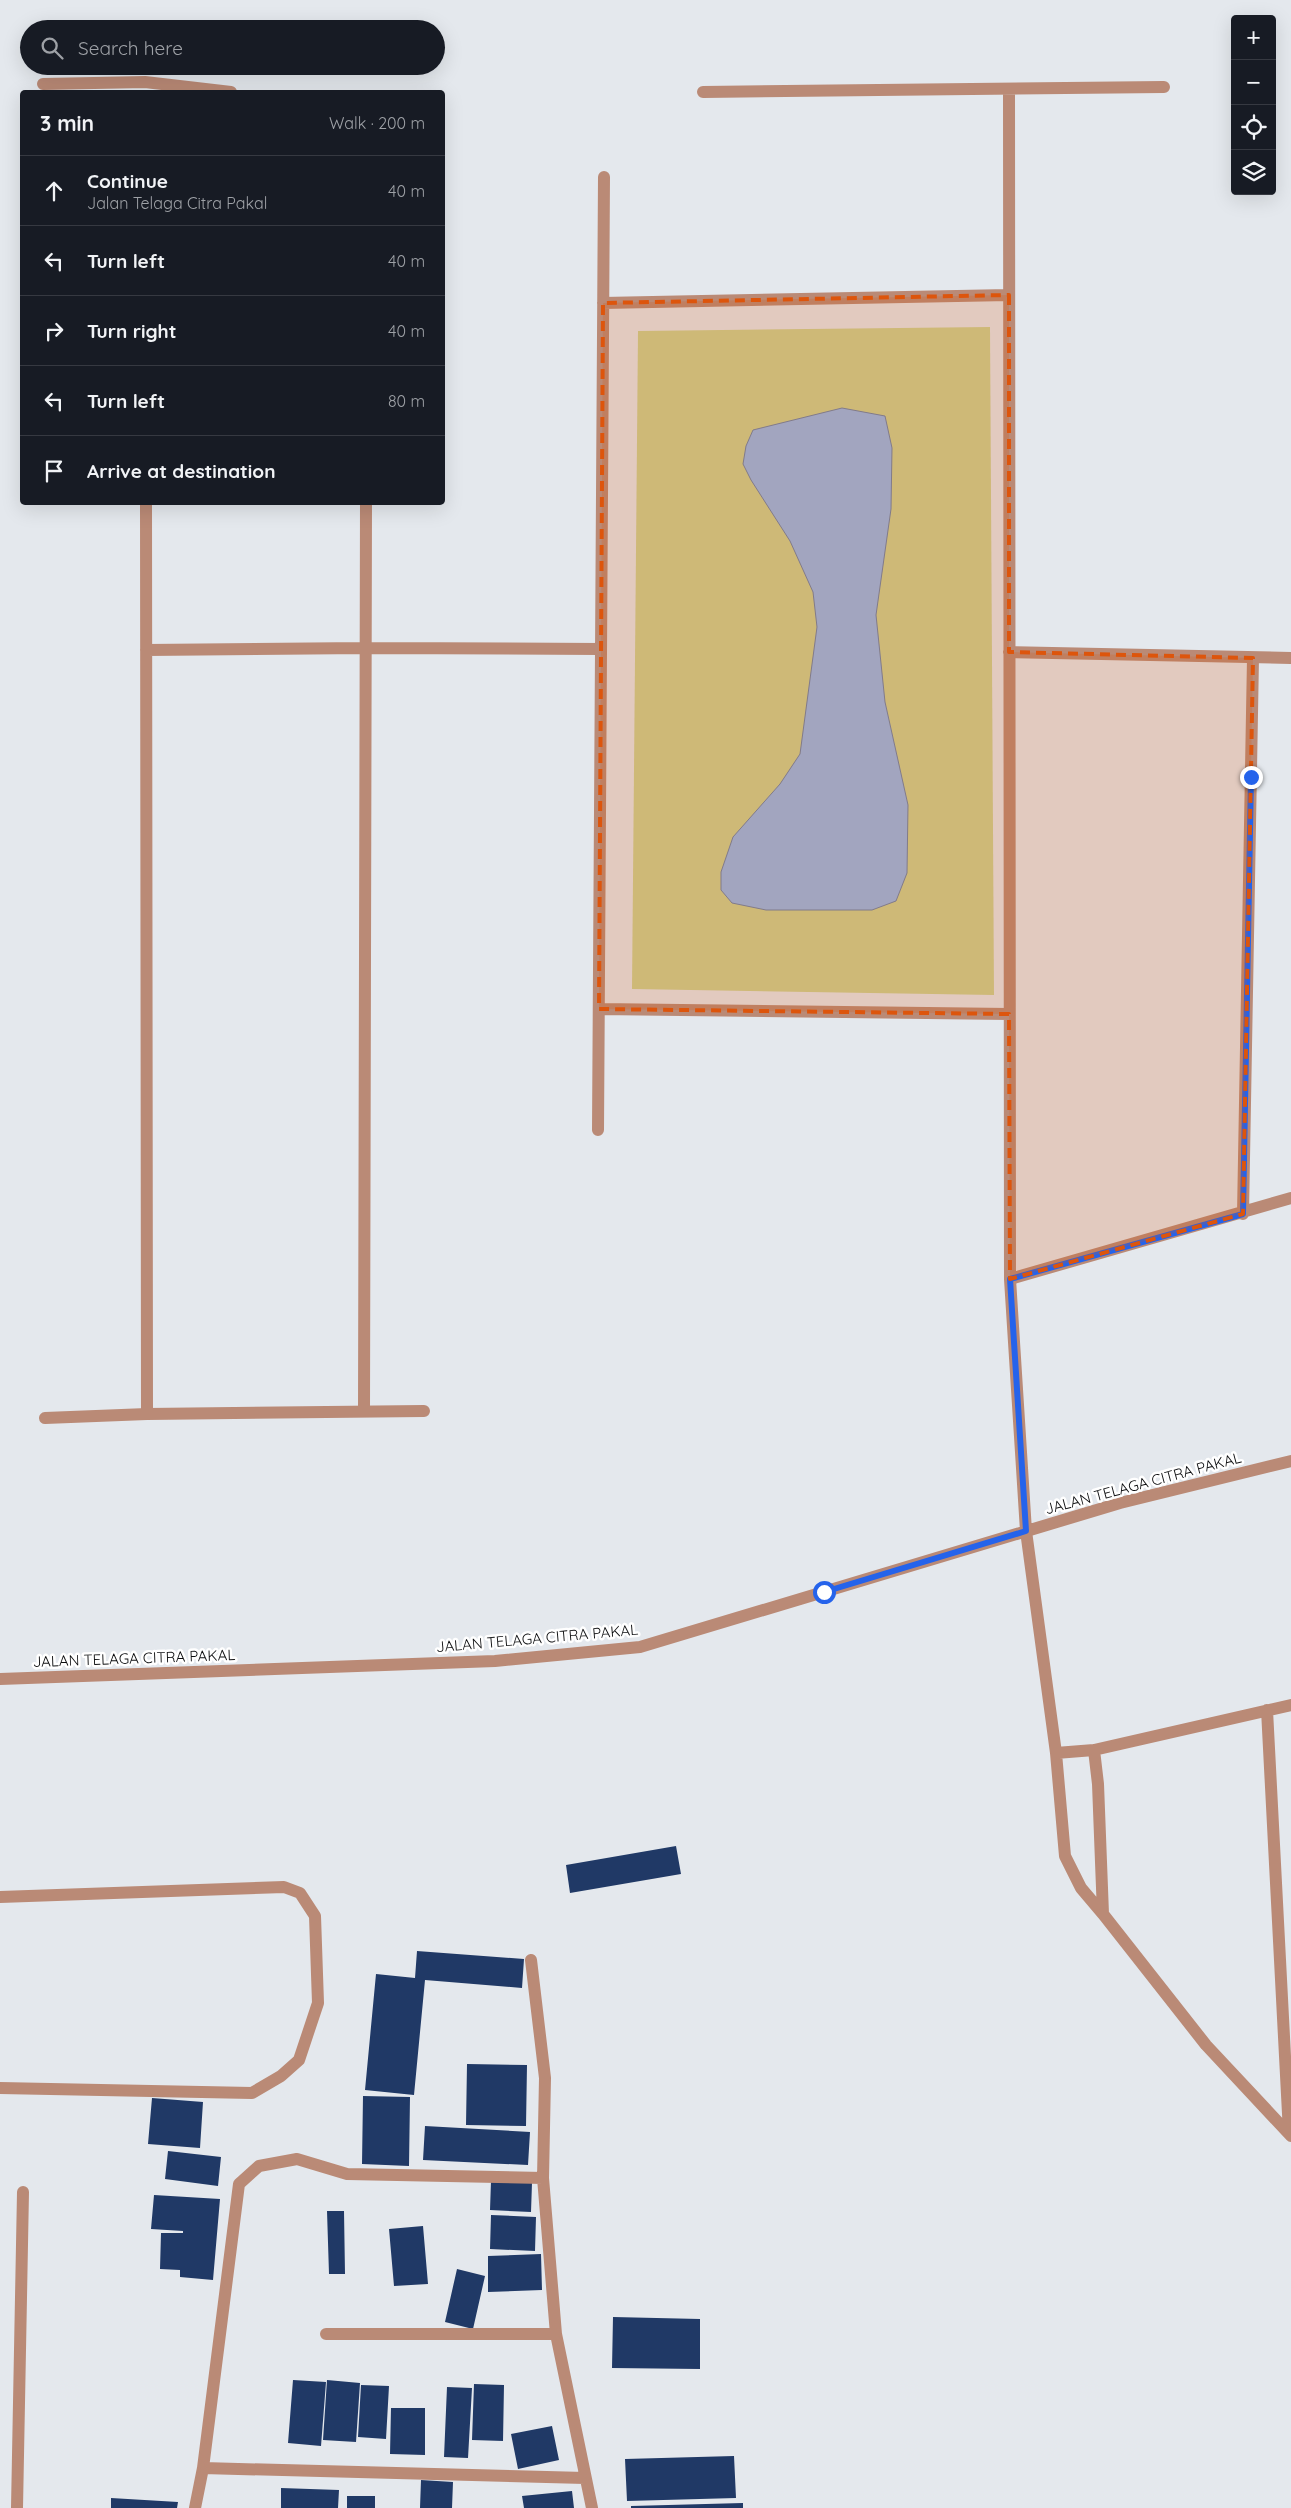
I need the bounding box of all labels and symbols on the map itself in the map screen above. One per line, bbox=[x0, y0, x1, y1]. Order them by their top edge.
route end bbox=[1240, 766, 1263, 789]
street label: JALAN TELAGA CITRA PAKAL bbox=[1043, 1448, 1243, 1518]
route start bbox=[813, 1581, 836, 1604]
street label: JALAN TELAGA CITRA PAKAL bbox=[435, 1620, 639, 1656]
street label: JALAN TELAGA CITRA PAKAL bbox=[32, 1645, 236, 1671]

